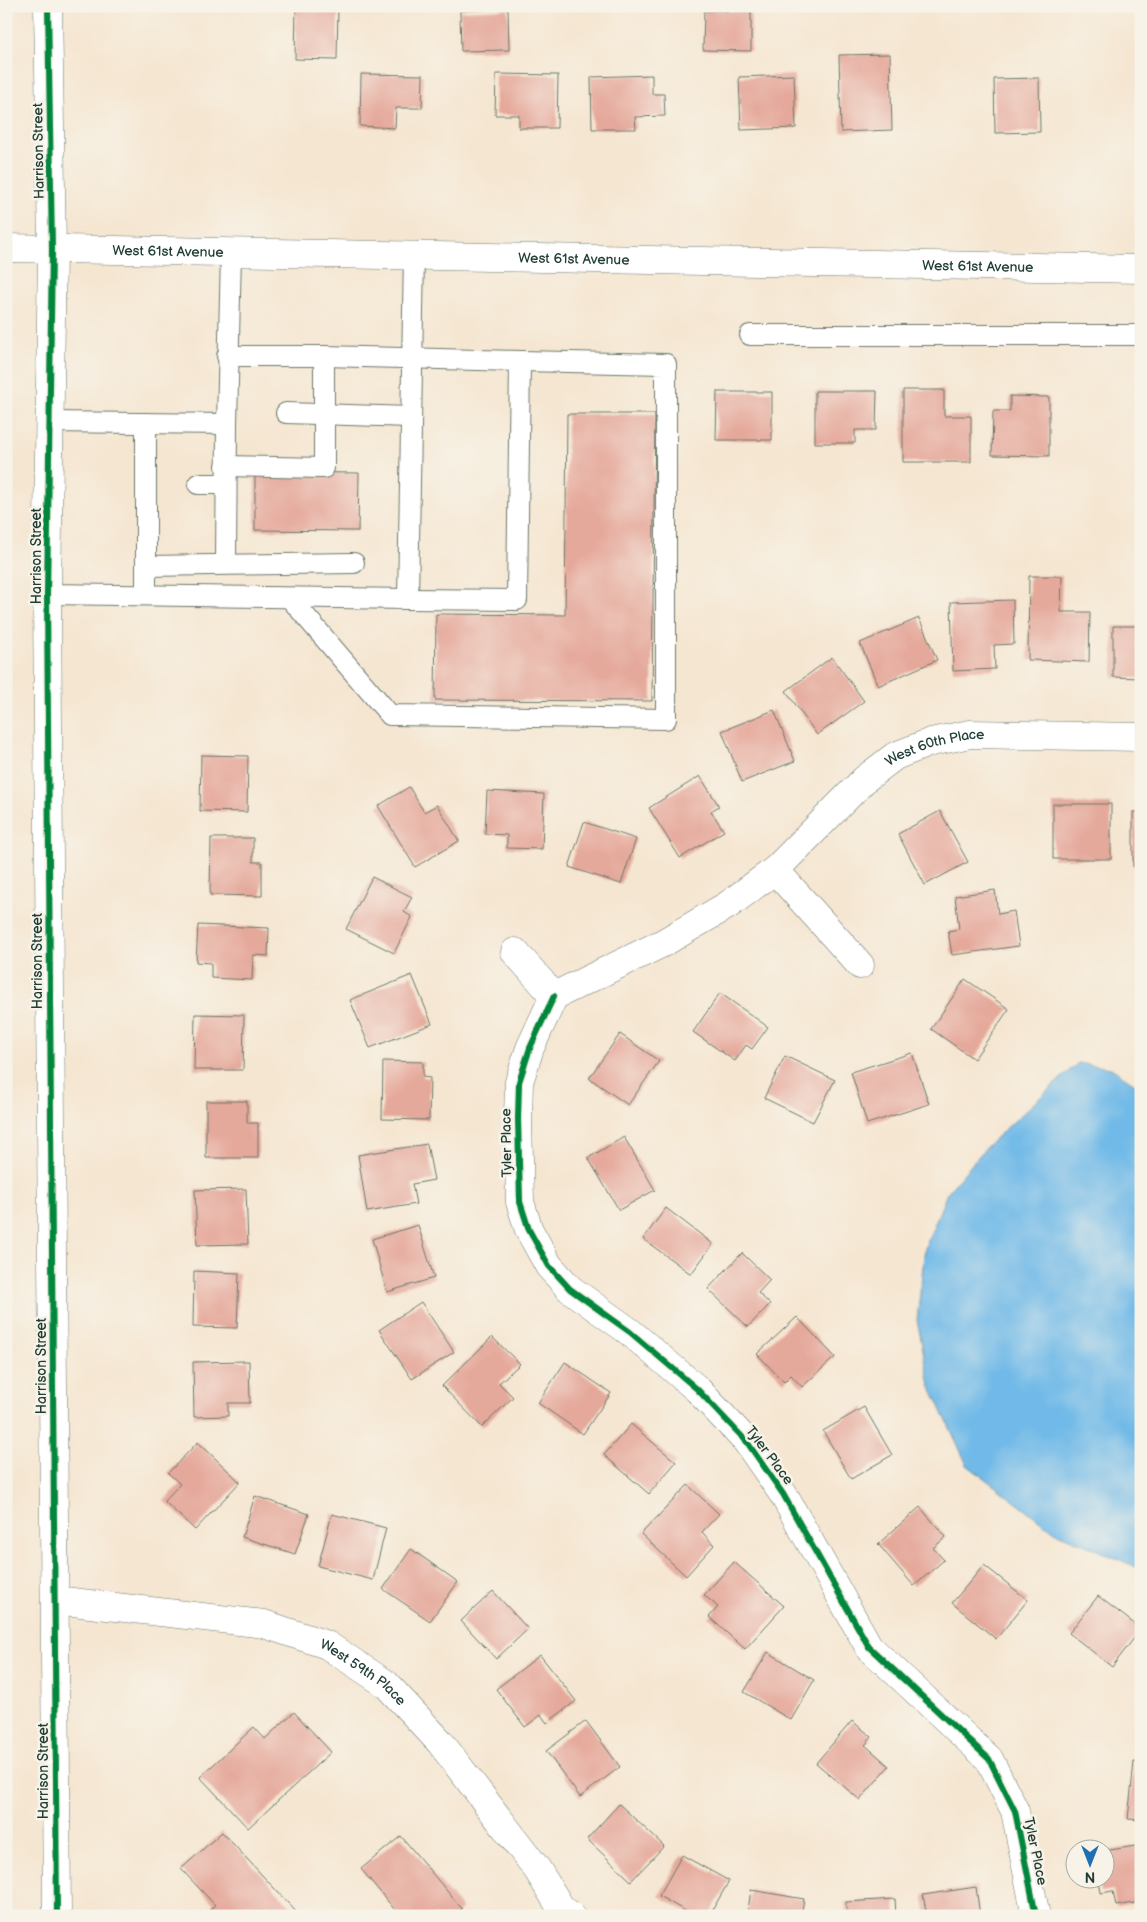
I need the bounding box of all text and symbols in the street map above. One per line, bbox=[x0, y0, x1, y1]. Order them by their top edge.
street label: Harrison Street bbox=[29, 102, 48, 199]
street label: West 61st Avenue bbox=[112, 242, 224, 261]
street label: West 61st Avenue bbox=[518, 249, 630, 269]
street label: West 61st Avenue bbox=[922, 257, 1034, 276]
street label: Harrison Street bbox=[28, 507, 45, 604]
street label: West 60th Place bbox=[882, 726, 985, 770]
street label: Harrison Street bbox=[29, 912, 46, 1009]
street label: Tyler Place bbox=[497, 1108, 516, 1178]
street label: Harrison Street bbox=[33, 1317, 50, 1414]
street label: Tyler Place bbox=[742, 1423, 797, 1488]
street label: West 59th Place bbox=[318, 1635, 410, 1709]
street label: Harrison Street bbox=[35, 1722, 52, 1819]
street label: Tyler Place bbox=[1020, 1815, 1051, 1887]
north arrow bbox=[1064, 1840, 1114, 1890]
text: N bbox=[1085, 1868, 1095, 1885]

